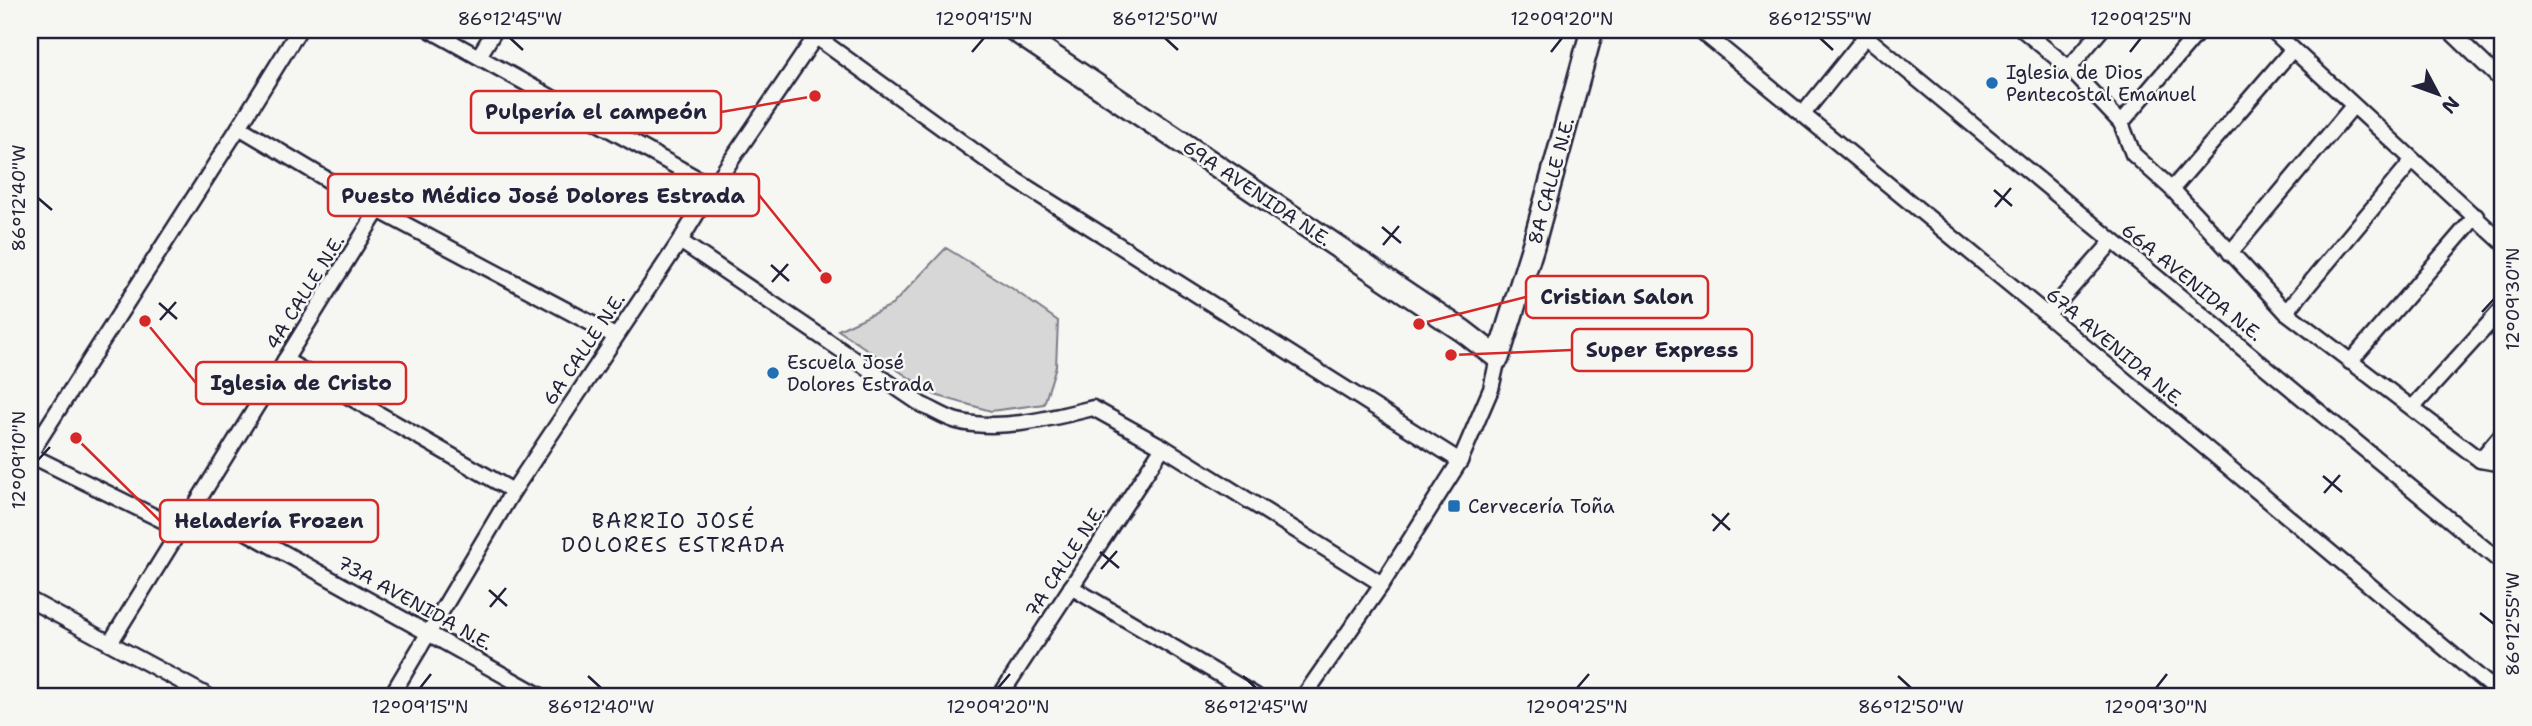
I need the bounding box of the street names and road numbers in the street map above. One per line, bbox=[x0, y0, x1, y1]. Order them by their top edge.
street label: 8A CALLE N.E. bbox=[1522, 115, 1580, 247]
street label: 69A AVENIDA N.E. bbox=[1178, 134, 1336, 252]
street label: 66A AVENIDA N.E. bbox=[2116, 217, 2268, 347]
street label: 4A CALLE N.E. bbox=[260, 230, 350, 354]
street label: 67A AVENIDA N.E. bbox=[2041, 282, 2189, 412]
street label: 6A CALLE N.E. bbox=[537, 288, 631, 410]
street label: 7A CALLE N.E. bbox=[1019, 500, 1111, 622]
street label: 73A AVENIDA N.E. bbox=[333, 550, 497, 656]

